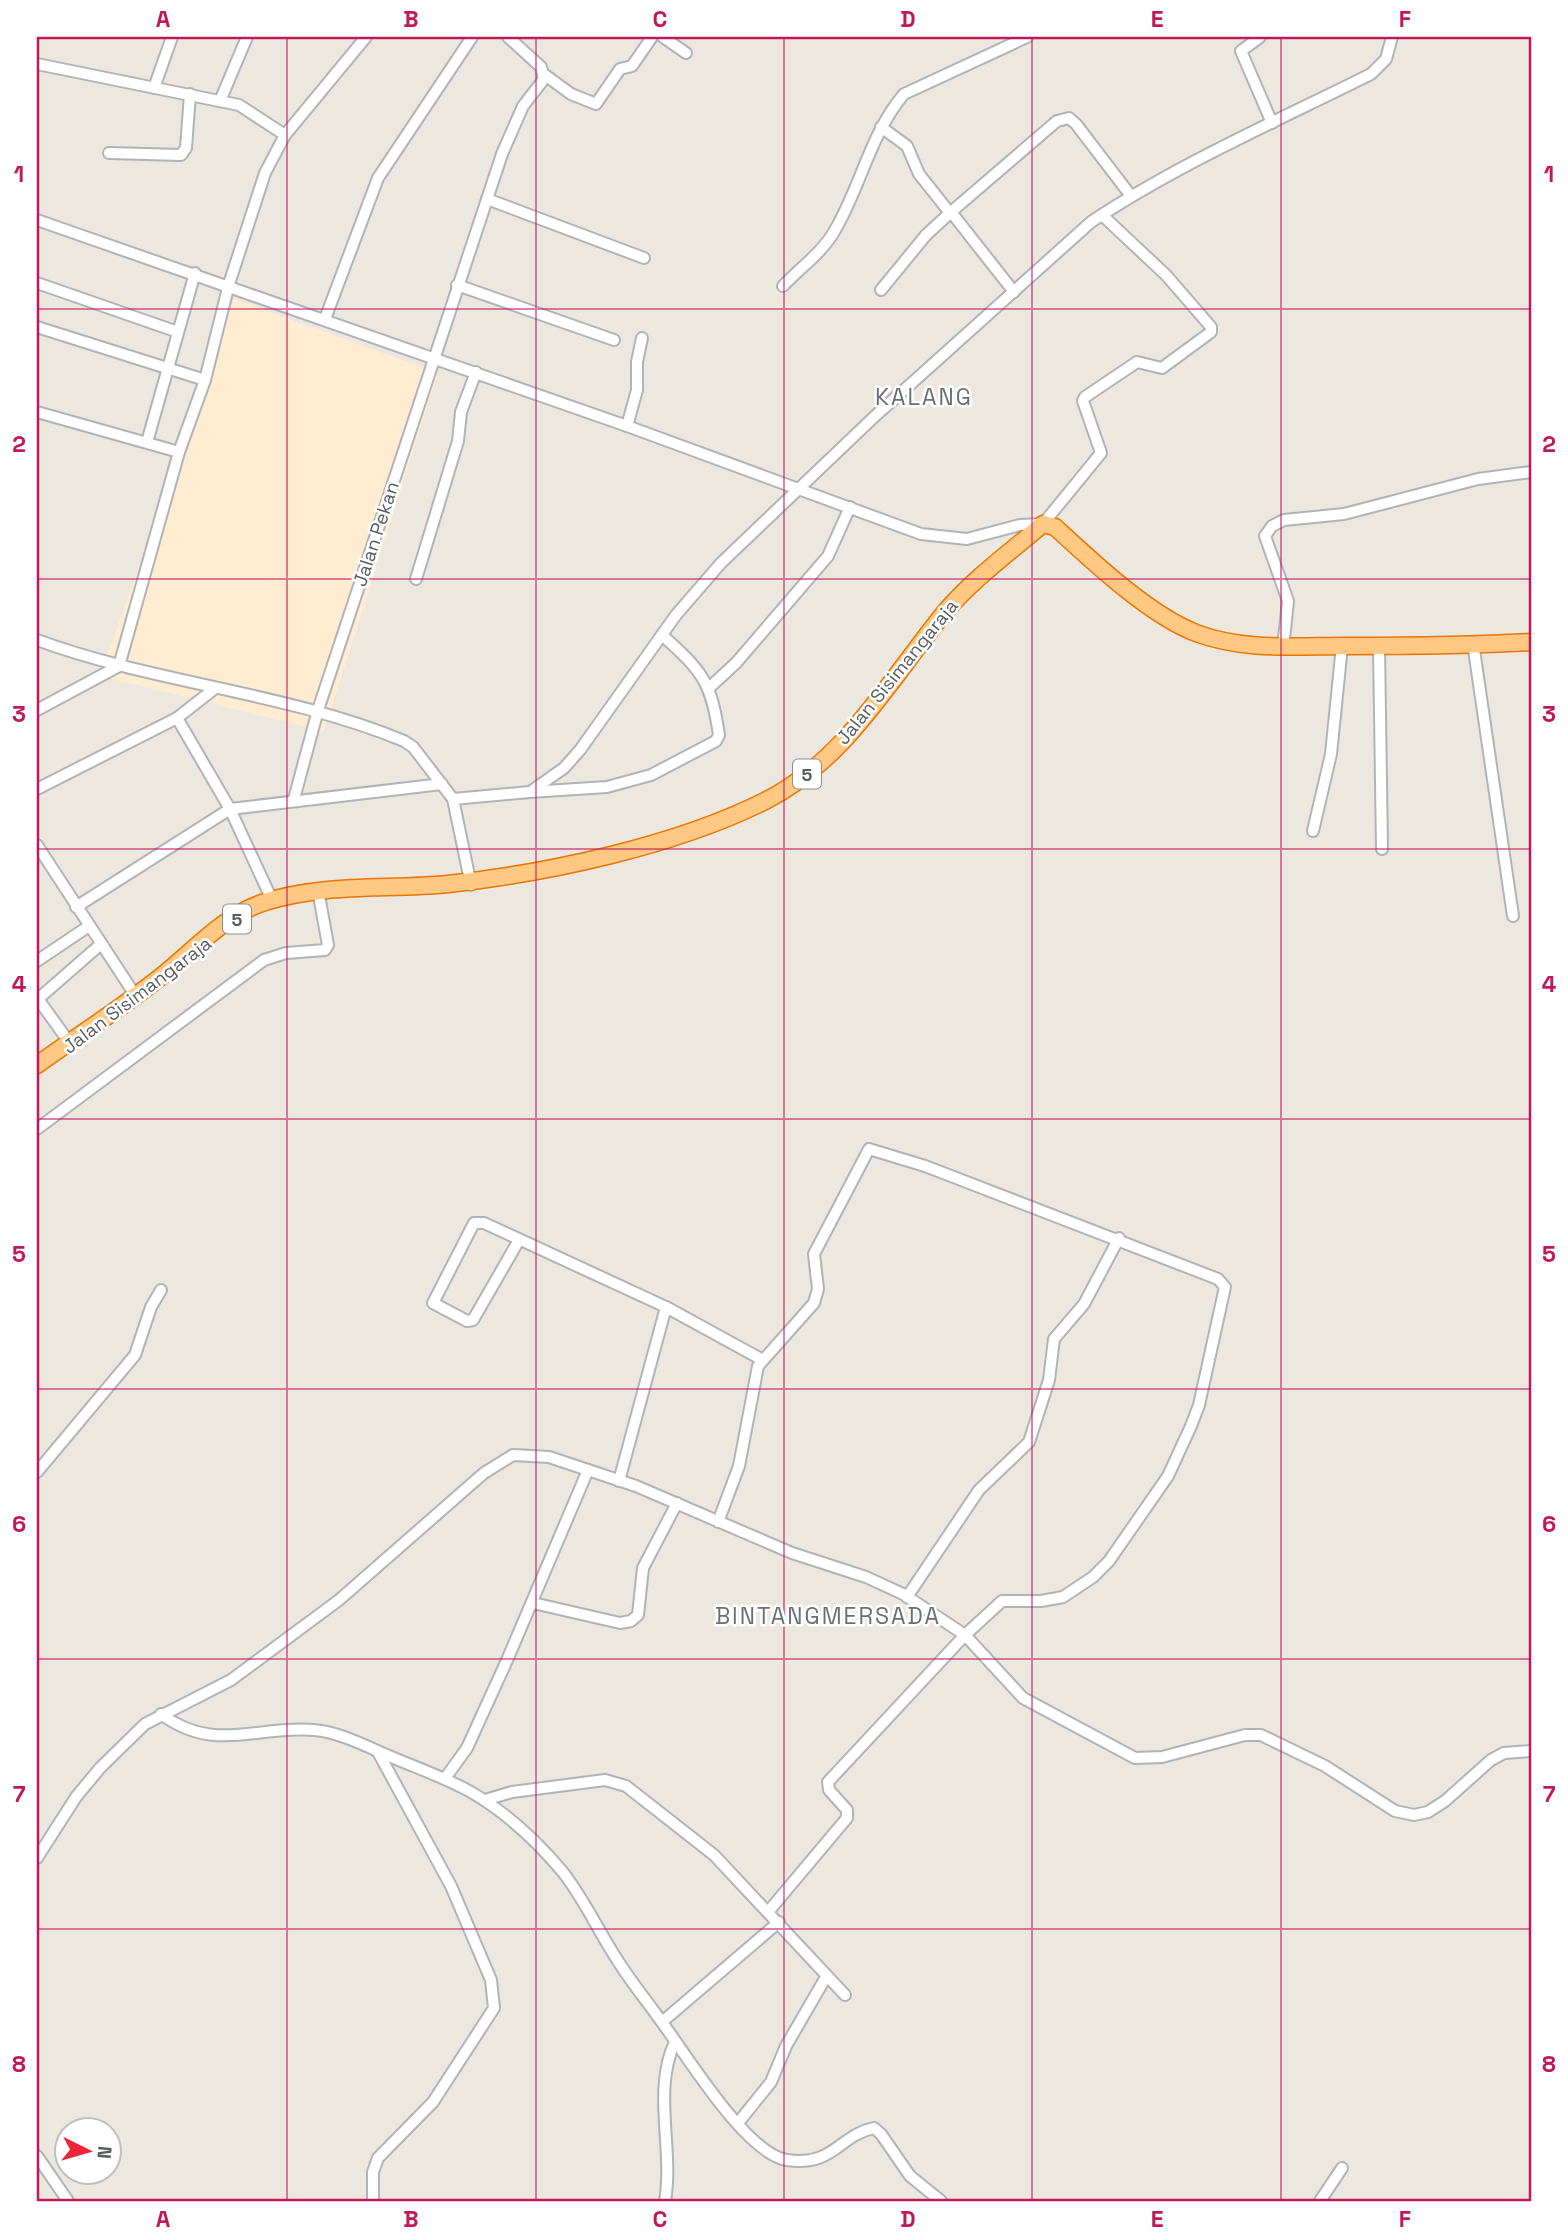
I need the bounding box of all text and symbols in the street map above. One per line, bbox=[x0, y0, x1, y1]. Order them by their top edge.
text: A bbox=[156, 4, 171, 34]
text: B bbox=[403, 4, 419, 34]
text: C bbox=[653, 4, 667, 34]
text: D bbox=[900, 4, 916, 34]
text: E bbox=[1151, 4, 1163, 34]
text: F bbox=[1399, 4, 1411, 34]
text: 1 bbox=[14, 159, 24, 189]
text: 1 bbox=[1544, 159, 1554, 189]
district label: KALANG bbox=[875, 382, 973, 412]
text: 2 bbox=[12, 429, 26, 459]
text: 2 bbox=[1542, 429, 1556, 459]
street label: Jalan Pekan bbox=[347, 478, 405, 590]
street label: Jalan Sisimangaraja bbox=[831, 594, 963, 750]
text: 3 bbox=[12, 699, 26, 729]
text: 3 bbox=[1542, 699, 1556, 729]
road number: 5 bbox=[793, 760, 821, 788]
road number: 5 bbox=[223, 904, 251, 934]
street label: Jalan Sisimangaraja bbox=[58, 931, 217, 1059]
text: 4 bbox=[12, 969, 27, 999]
text: 4 bbox=[1542, 969, 1557, 999]
text: 5 bbox=[12, 1239, 26, 1269]
text: 5 bbox=[1542, 1239, 1556, 1269]
text: 6 bbox=[12, 1509, 26, 1539]
text: 6 bbox=[1542, 1509, 1556, 1539]
district label: BINTANGMERSADA bbox=[715, 1601, 941, 1631]
text: 7 bbox=[13, 1779, 26, 1809]
text: 7 bbox=[1543, 1779, 1556, 1809]
text: 8 bbox=[12, 2049, 26, 2079]
text: 8 bbox=[1542, 2049, 1556, 2079]
north arrow bbox=[52, 2116, 122, 2186]
text: N bbox=[91, 2145, 117, 2160]
text: A bbox=[156, 2204, 171, 2234]
text: B bbox=[403, 2204, 419, 2234]
text: C bbox=[653, 2204, 667, 2234]
text: D bbox=[900, 2204, 916, 2234]
text: E bbox=[1151, 2204, 1163, 2234]
text: F bbox=[1399, 2204, 1411, 2234]

